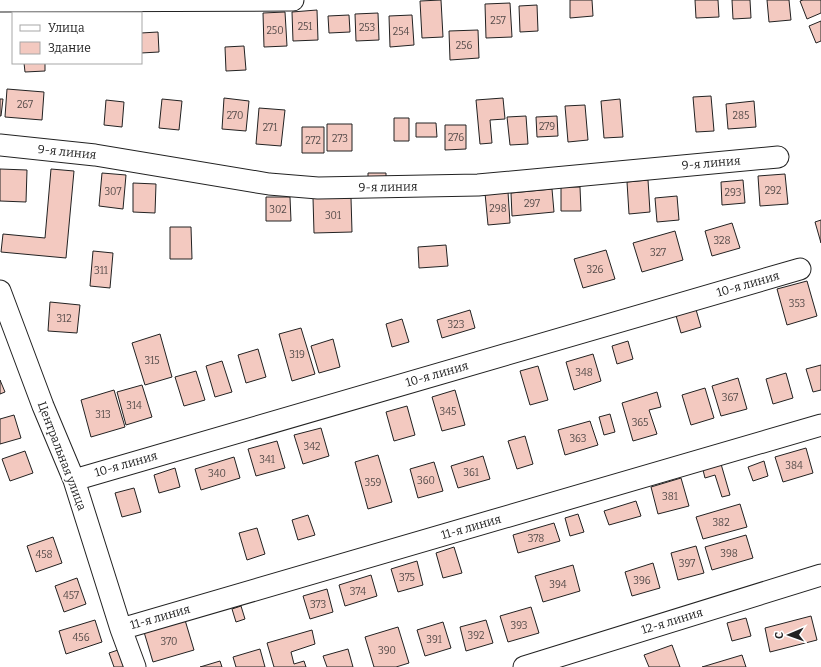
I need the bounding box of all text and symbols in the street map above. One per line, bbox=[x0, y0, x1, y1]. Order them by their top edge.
legend bbox=[12, 12, 142, 64]
house number: 257 bbox=[490, 15, 506, 27]
text: Улица bbox=[48, 21, 85, 35]
house number: 251 bbox=[298, 21, 312, 33]
house number: 253 bbox=[359, 22, 375, 34]
house number: 250 bbox=[266, 25, 284, 37]
house number: 254 bbox=[393, 26, 409, 38]
house number: 256 bbox=[456, 40, 472, 52]
text: Здание bbox=[48, 41, 91, 55]
house number: 267 bbox=[17, 99, 33, 111]
house number: 270 bbox=[227, 110, 243, 122]
house number: 285 bbox=[733, 110, 749, 122]
house number: 279 bbox=[539, 121, 555, 133]
house number: 271 bbox=[263, 122, 277, 134]
house number: 276 bbox=[448, 132, 464, 144]
house number: 273 bbox=[332, 133, 348, 145]
house number: 272 bbox=[305, 135, 321, 147]
street label: 9-я линия bbox=[37, 142, 97, 162]
street label: 9-я линия bbox=[681, 153, 741, 173]
street label: 9-я линия bbox=[358, 179, 418, 195]
house number: 292 bbox=[765, 185, 781, 197]
house number: 307 bbox=[104, 186, 122, 198]
house number: 293 bbox=[725, 187, 742, 199]
house number: 297 bbox=[524, 198, 540, 210]
house number: 298 bbox=[489, 203, 507, 215]
house number: 302 bbox=[269, 204, 287, 216]
house number: 301 bbox=[325, 210, 341, 222]
house number: 328 bbox=[713, 235, 731, 247]
house number: 327 bbox=[650, 247, 666, 259]
house number: 326 bbox=[586, 264, 604, 276]
house number: 311 bbox=[94, 265, 108, 277]
street label: 10-я линия bbox=[715, 268, 781, 300]
house number: 353 bbox=[789, 298, 806, 310]
house number: 312 bbox=[56, 313, 72, 325]
house number: 323 bbox=[448, 319, 465, 331]
house number: 319 bbox=[289, 349, 305, 361]
house number: 315 bbox=[144, 355, 160, 367]
street label: 10-я линия bbox=[404, 358, 470, 390]
house number: 348 bbox=[575, 367, 593, 379]
house number: 367 bbox=[722, 392, 738, 404]
street label: Центральная улица bbox=[35, 400, 89, 513]
house number: 314 bbox=[126, 400, 142, 412]
house number: 345 bbox=[440, 406, 456, 418]
house number: 313 bbox=[95, 409, 111, 421]
house number: 365 bbox=[632, 417, 648, 429]
house number: 363 bbox=[569, 433, 587, 445]
house number: 342 bbox=[304, 441, 320, 453]
street label: 10-я линия bbox=[93, 448, 159, 480]
house number: 341 bbox=[259, 454, 275, 466]
house number: 384 bbox=[785, 460, 803, 472]
house number: 361 bbox=[463, 467, 479, 479]
house number: 340 bbox=[208, 468, 226, 480]
house number: 360 bbox=[417, 475, 435, 487]
house number: 359 bbox=[365, 477, 382, 489]
house number: 381 bbox=[662, 491, 678, 503]
street label: 11-я линия bbox=[439, 512, 503, 542]
house number: 382 bbox=[712, 517, 730, 529]
house number: 378 bbox=[528, 533, 544, 545]
house number: 398 bbox=[720, 548, 738, 560]
house number: 458 bbox=[35, 549, 53, 561]
house number: 397 bbox=[679, 558, 695, 570]
house number: 375 bbox=[399, 572, 415, 584]
house number: 396 bbox=[633, 575, 651, 587]
house number: 394 bbox=[549, 579, 567, 591]
house number: 374 bbox=[350, 586, 366, 598]
house number: 457 bbox=[63, 590, 79, 602]
house number: 373 bbox=[310, 599, 326, 611]
street label: 11-я линия bbox=[128, 602, 192, 632]
street label: 12-я линия bbox=[640, 605, 705, 637]
north arrow bbox=[769, 615, 809, 655]
house number: 393 bbox=[510, 620, 528, 632]
house number: 392 bbox=[468, 630, 485, 642]
house number: 456 bbox=[72, 632, 90, 644]
text: С bbox=[773, 632, 786, 639]
house number: 391 bbox=[426, 634, 442, 646]
house number: 370 bbox=[161, 636, 177, 648]
house number: 390 bbox=[378, 645, 396, 657]

